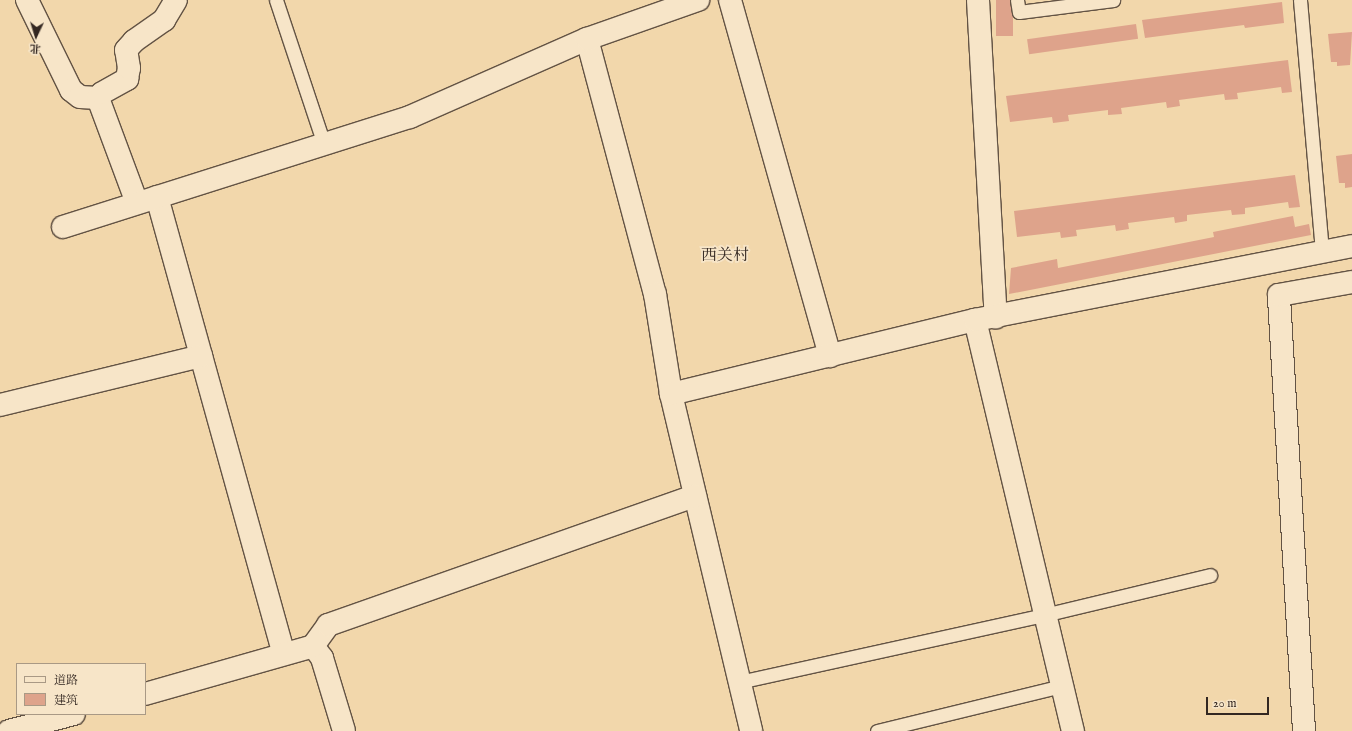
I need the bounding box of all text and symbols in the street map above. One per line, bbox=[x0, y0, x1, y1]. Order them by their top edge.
north arrow bbox=[16, 16, 56, 56]
text: 北 bbox=[29, 41, 41, 55]
district label: 西关村 bbox=[701, 246, 749, 266]
legend bbox=[16, 663, 146, 715]
text: 道路 bbox=[54, 673, 78, 688]
scale bar bbox=[1208, 689, 1271, 715]
text: 建筑 bbox=[54, 693, 78, 708]
text: 20 m bbox=[1213, 696, 1236, 711]

